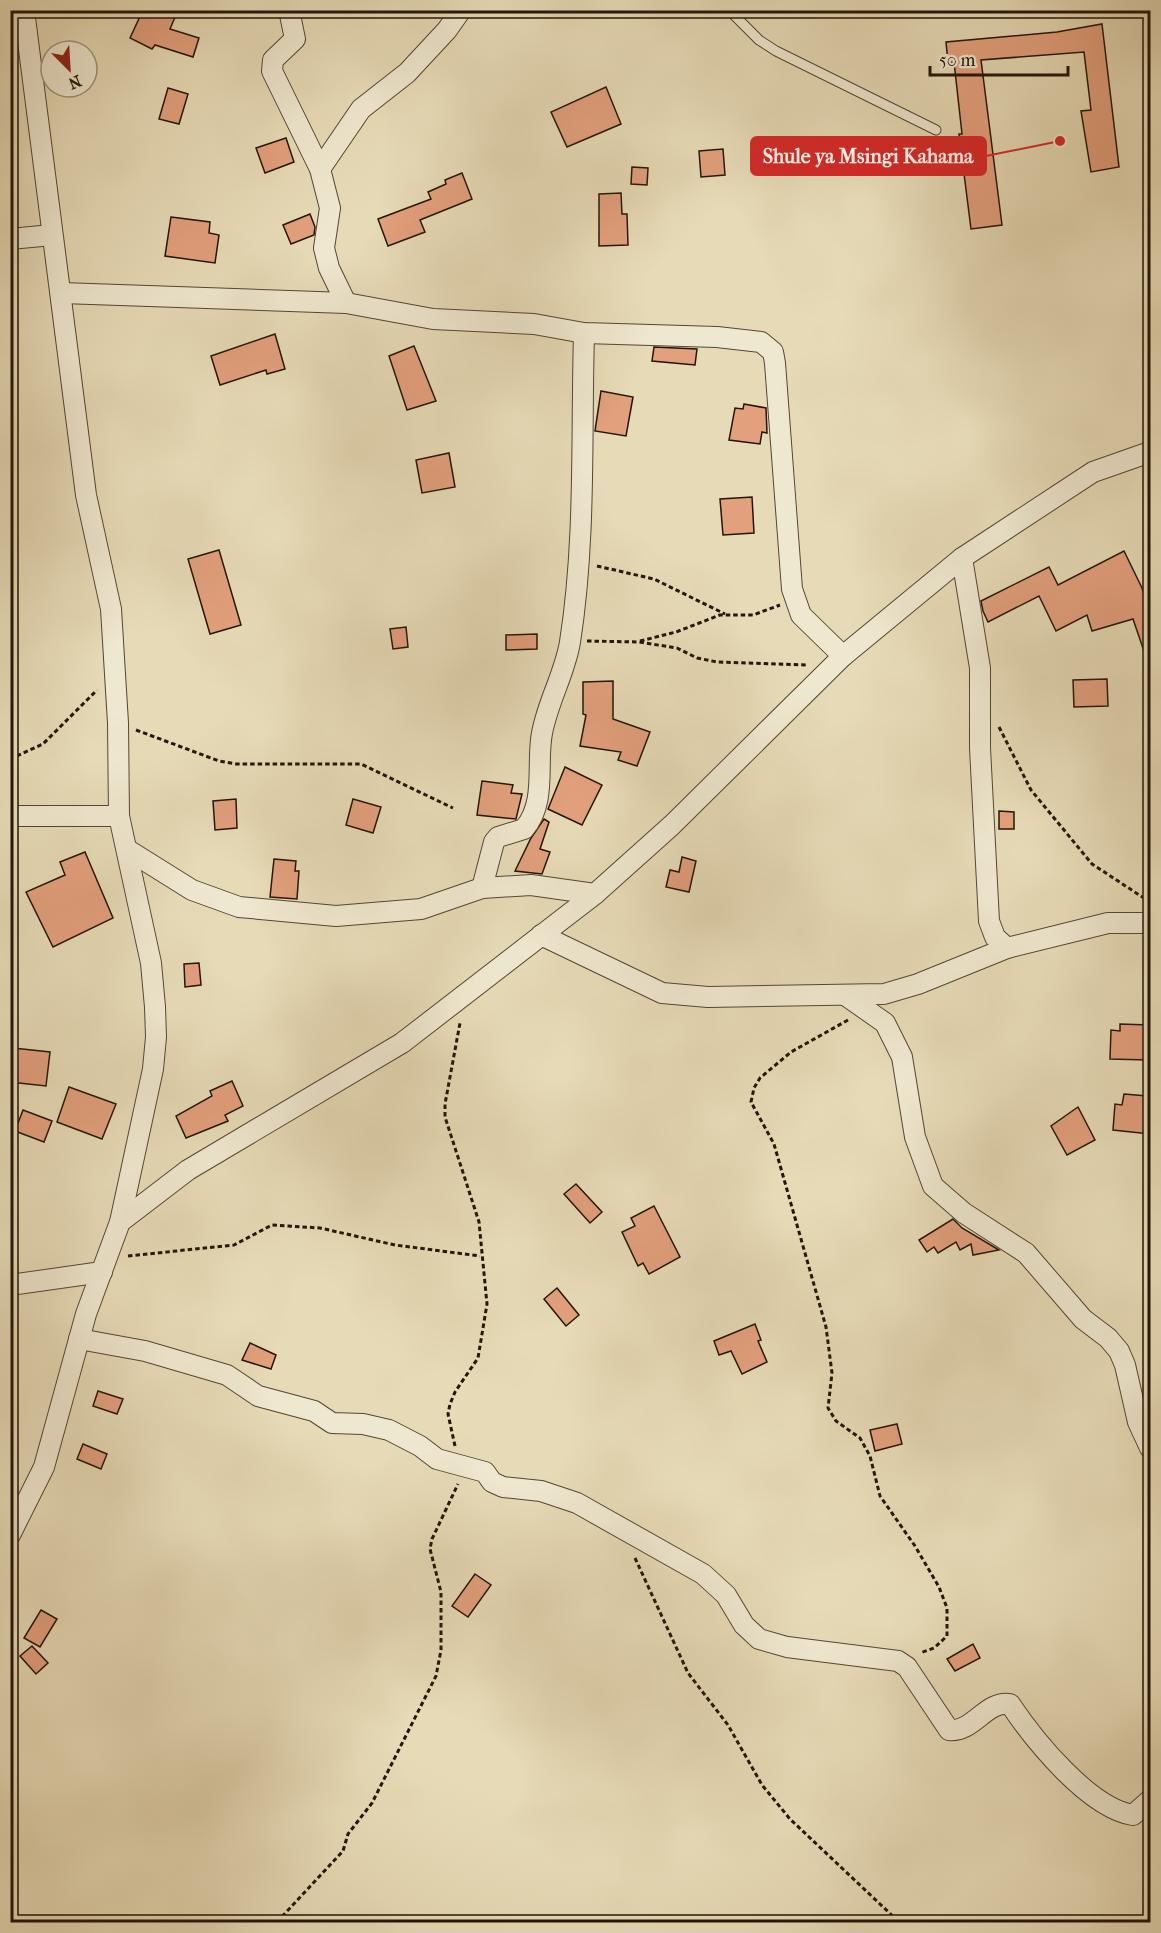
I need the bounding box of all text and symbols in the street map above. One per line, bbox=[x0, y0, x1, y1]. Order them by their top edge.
north arrow bbox=[39, 39, 99, 99]
scale bar bbox=[930, 39, 1068, 77]
text: 50 m bbox=[939, 50, 976, 71]
text: N bbox=[65, 71, 84, 94]
callout: Shule ya Msingi Kahama bbox=[751, 137, 986, 175]
text: Shule ya Msingi Kahama bbox=[763, 145, 974, 168]

